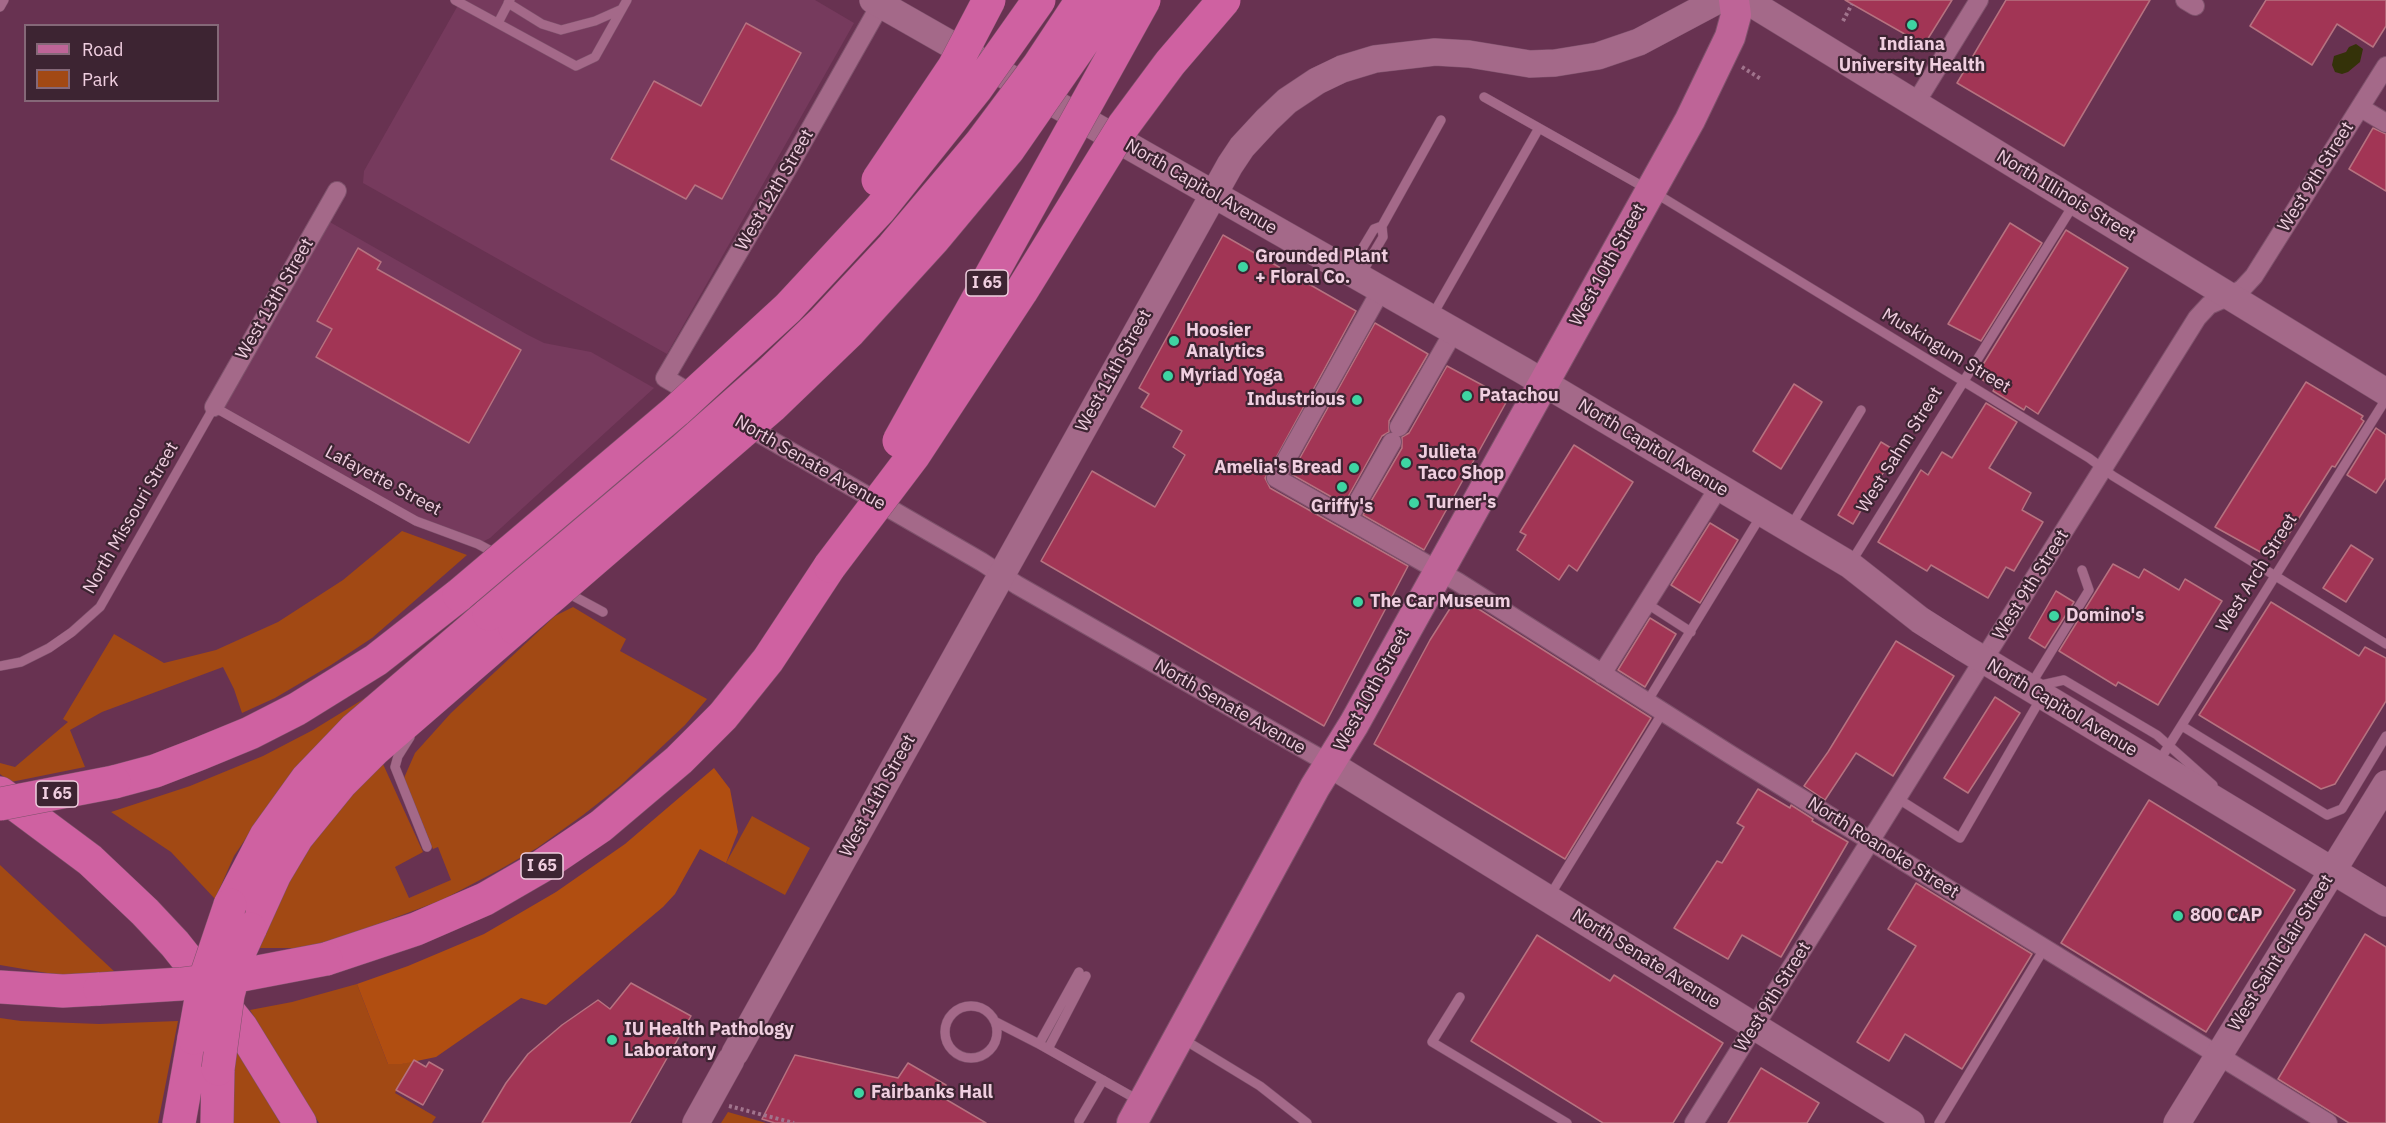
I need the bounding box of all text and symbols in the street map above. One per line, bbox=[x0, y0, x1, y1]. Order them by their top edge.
marker: Indiana University Health bbox=[1905, 18, 1919, 32]
legend bbox=[24, 24, 219, 102]
place label: Indiana University Health bbox=[1839, 34, 1985, 76]
text: Road bbox=[82, 38, 123, 61]
text: Park bbox=[82, 68, 118, 91]
street label: West 9th Street bbox=[2274, 118, 2358, 236]
street label: West 12th Street bbox=[731, 125, 819, 255]
street label: North Capitol Avenue bbox=[1121, 135, 1281, 239]
street label: North Illinois Street bbox=[1992, 146, 2140, 246]
street label: West 10th Street bbox=[1565, 200, 1651, 330]
street label: West 13th Street bbox=[231, 234, 319, 364]
place label: Grounded Plant + Floral Co. bbox=[1255, 246, 1388, 288]
marker: Grounded Plant + Floral Co. bbox=[1236, 260, 1250, 274]
road number: I 65 bbox=[966, 270, 1008, 296]
street label: Muskingum Street bbox=[1878, 304, 2014, 398]
street label: West 11th Street bbox=[1071, 306, 1157, 436]
place label: Hoosier Analytics bbox=[1186, 320, 1265, 362]
marker: Hoosier Analytics bbox=[1167, 334, 1181, 348]
place label: Myriad Yoga bbox=[1180, 365, 1283, 387]
marker: Myriad Yoga bbox=[1161, 369, 1175, 383]
street label: West Sahm Street bbox=[1853, 383, 1947, 517]
place label: Patachou bbox=[1479, 385, 1559, 407]
place label: Industrious bbox=[1247, 389, 1345, 411]
marker: Patachou bbox=[1460, 389, 1474, 403]
marker: Industrious bbox=[1350, 393, 1364, 407]
street label: North Capitol Avenue bbox=[1574, 395, 1732, 501]
street label: North Senate Avenue bbox=[731, 411, 889, 515]
street label: North Missouri Street bbox=[79, 438, 183, 598]
street label: Lafayette Street bbox=[321, 441, 445, 521]
place label: Julieta Taco Shop bbox=[1418, 442, 1504, 484]
marker: Julieta Taco Shop bbox=[1399, 456, 1413, 470]
place label: Amelia's Bread bbox=[1214, 457, 1342, 479]
marker: Amelia's Bread bbox=[1347, 461, 1361, 475]
marker: Griffy's bbox=[1335, 480, 1349, 494]
place label: Turner's bbox=[1426, 492, 1496, 514]
place label: Griffy's bbox=[1311, 496, 1373, 518]
marker: Turner's bbox=[1407, 496, 1421, 510]
street label: West Arch Street bbox=[2212, 510, 2302, 636]
street label: West 9th Street bbox=[1989, 526, 2073, 644]
place label: The Car Museum bbox=[1370, 591, 1511, 613]
marker: The Car Museum bbox=[1351, 595, 1365, 609]
place label: Domino's bbox=[2066, 605, 2144, 627]
marker: Domino's bbox=[2047, 609, 2061, 623]
street label: West 10th Street bbox=[1329, 625, 1415, 755]
street label: North Senate Avenue bbox=[1151, 655, 1309, 759]
street label: North Capitol Avenue bbox=[1983, 655, 2141, 761]
street label: West 11th Street bbox=[835, 731, 921, 861]
road number: I 65 bbox=[36, 781, 78, 807]
street label: North Roanoke Street bbox=[1803, 793, 1963, 903]
road number: I 65 bbox=[521, 853, 563, 879]
street label: West Saint Clair Street bbox=[2224, 871, 2338, 1035]
street label: North Senate Avenue bbox=[1568, 905, 1724, 1013]
place label: 800 CAP bbox=[2190, 905, 2262, 927]
marker: 800 CAP bbox=[2171, 909, 2185, 923]
street label: West 9th Street bbox=[1731, 938, 1815, 1056]
place label: IU Health Pathology Laboratory bbox=[624, 1019, 794, 1062]
marker: IU Health Pathology Laboratory bbox=[605, 1033, 619, 1047]
place label: Fairbanks Hall bbox=[871, 1082, 993, 1104]
marker: Fairbanks Hall bbox=[852, 1086, 866, 1100]

